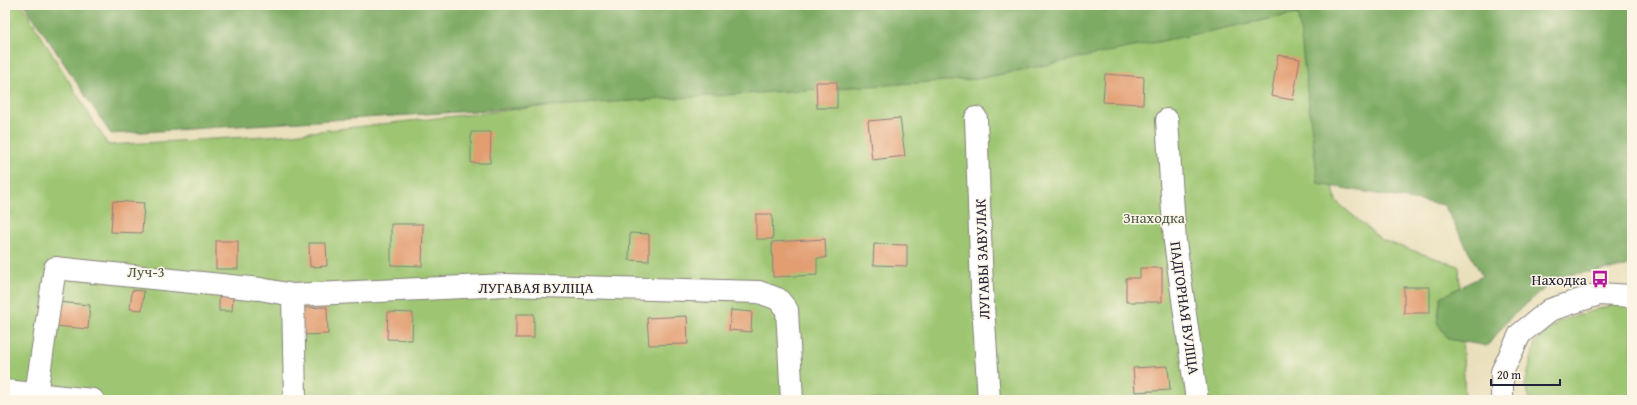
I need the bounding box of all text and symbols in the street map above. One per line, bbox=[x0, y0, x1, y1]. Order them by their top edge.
street label: ЛУГАВЫ ЗАВУЛАК bbox=[969, 197, 995, 320]
park label: Знаходка bbox=[1123, 207, 1186, 228]
street label: ПАДГОРНАЯ ВУЛІЦА bbox=[1165, 240, 1205, 376]
park label: Луч-3 bbox=[127, 261, 165, 282]
place label: Находка bbox=[1531, 269, 1588, 290]
bus stop icon: Находка bbox=[1590, 269, 1610, 289]
street label: ЛУГАВАЯ ВУЛІЦА bbox=[478, 277, 594, 298]
scale bar bbox=[1491, 361, 1560, 387]
text: 20 m bbox=[1497, 366, 1521, 383]

